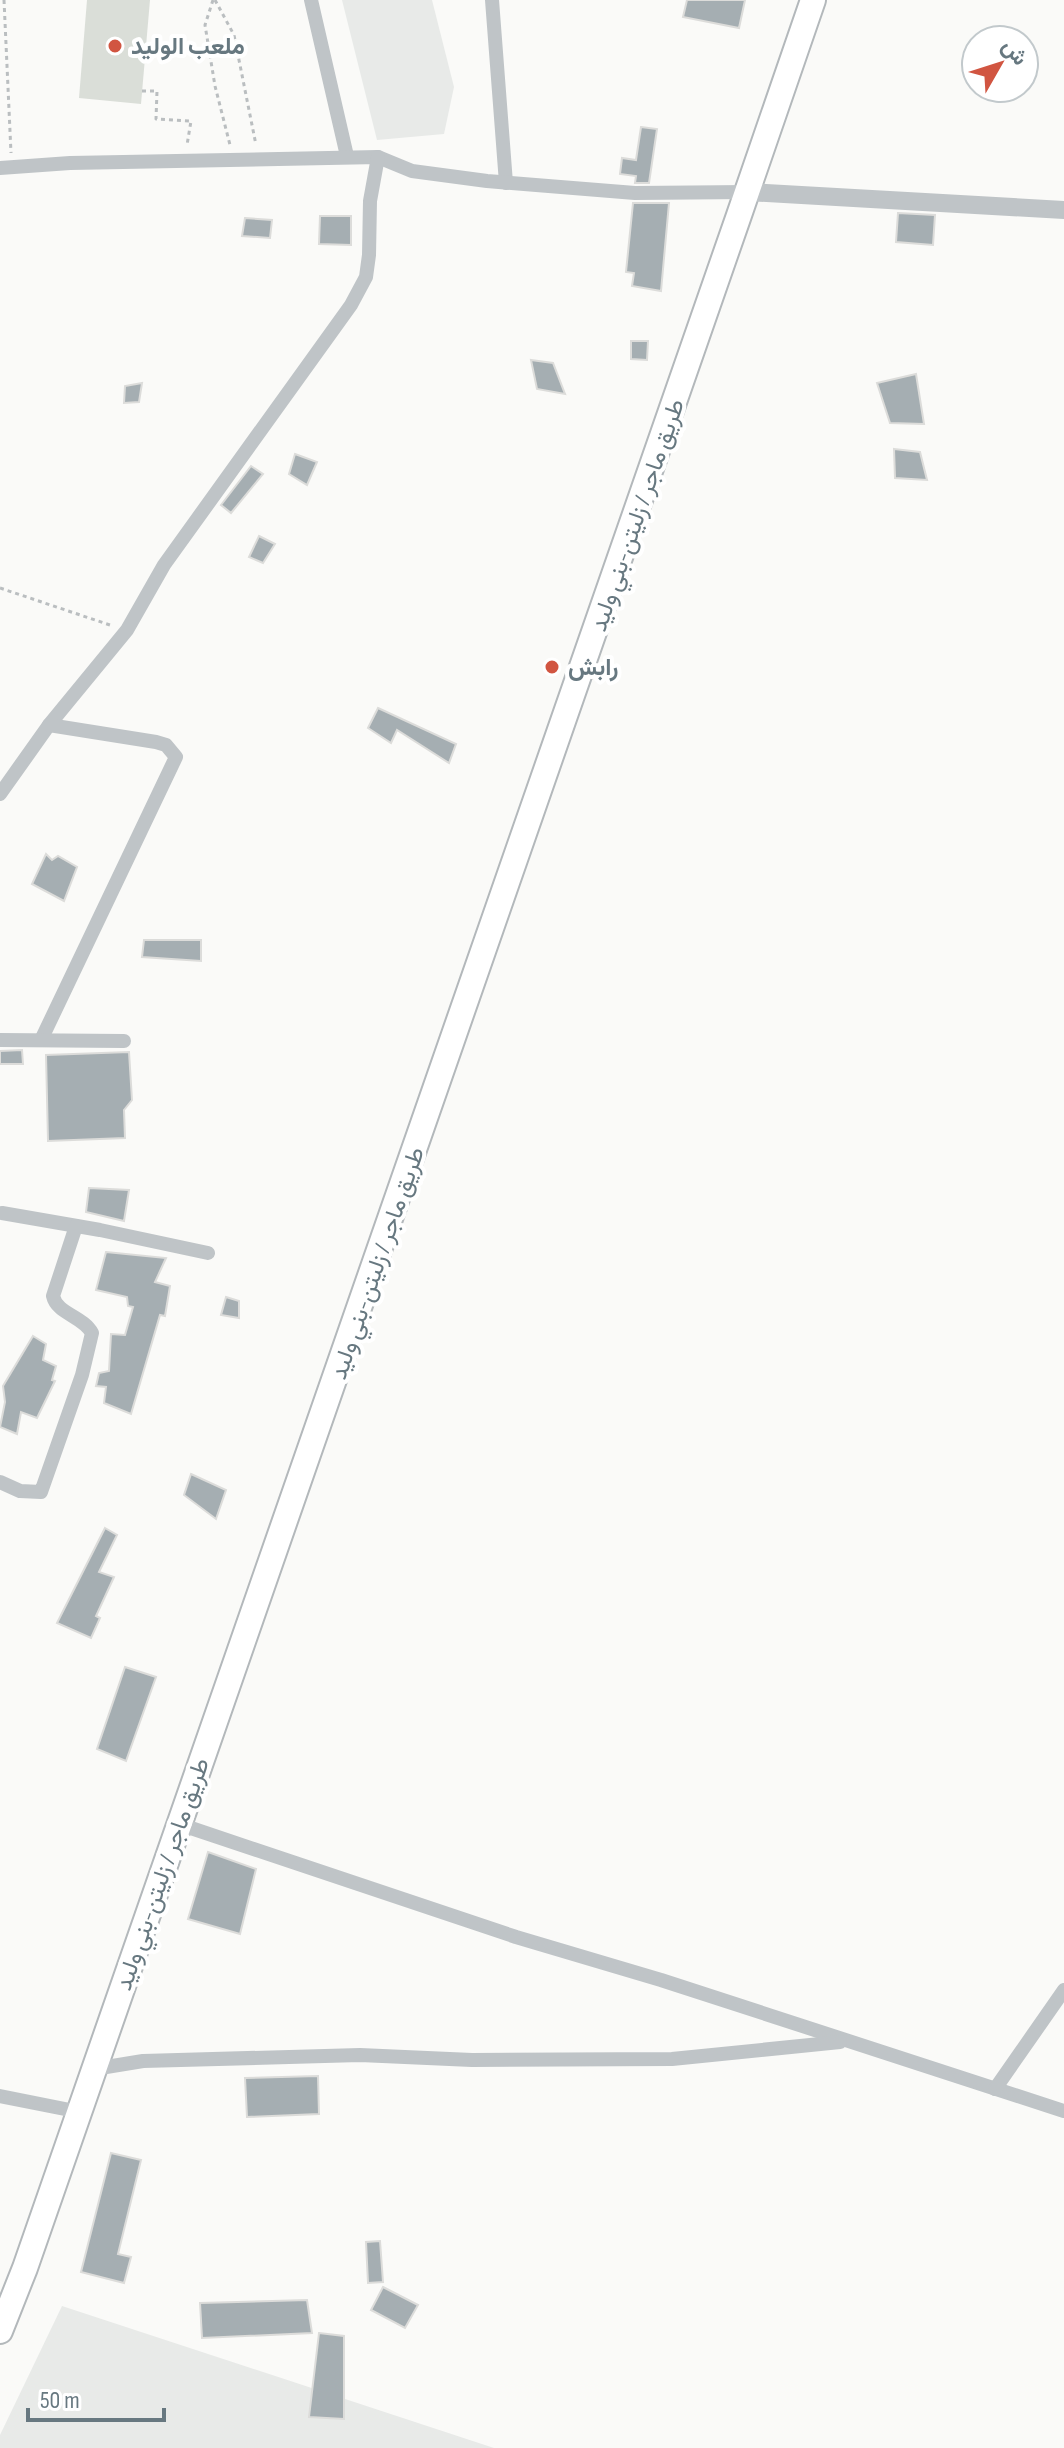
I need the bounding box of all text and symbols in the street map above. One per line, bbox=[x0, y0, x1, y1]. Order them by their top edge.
north arrow bbox=[960, 24, 1040, 104]
place label: ملعب الوليد bbox=[131, 32, 245, 61]
text: ش bbox=[996, 34, 1033, 71]
marker: ملعب الوليد bbox=[106, 37, 124, 55]
street label: طريق ماجر / زليتن-بني وليد bbox=[584, 395, 695, 637]
place label: رابش bbox=[568, 653, 619, 682]
marker: رابش bbox=[543, 658, 561, 676]
street label: طريق ماجر / زليتن-بني وليد bbox=[324, 1143, 435, 1385]
street label: طريق ماجر / زليتن-بني وليد bbox=[109, 1754, 220, 1996]
scale bar bbox=[28, 2372, 164, 2422]
text: 50 m bbox=[40, 2386, 80, 2415]

